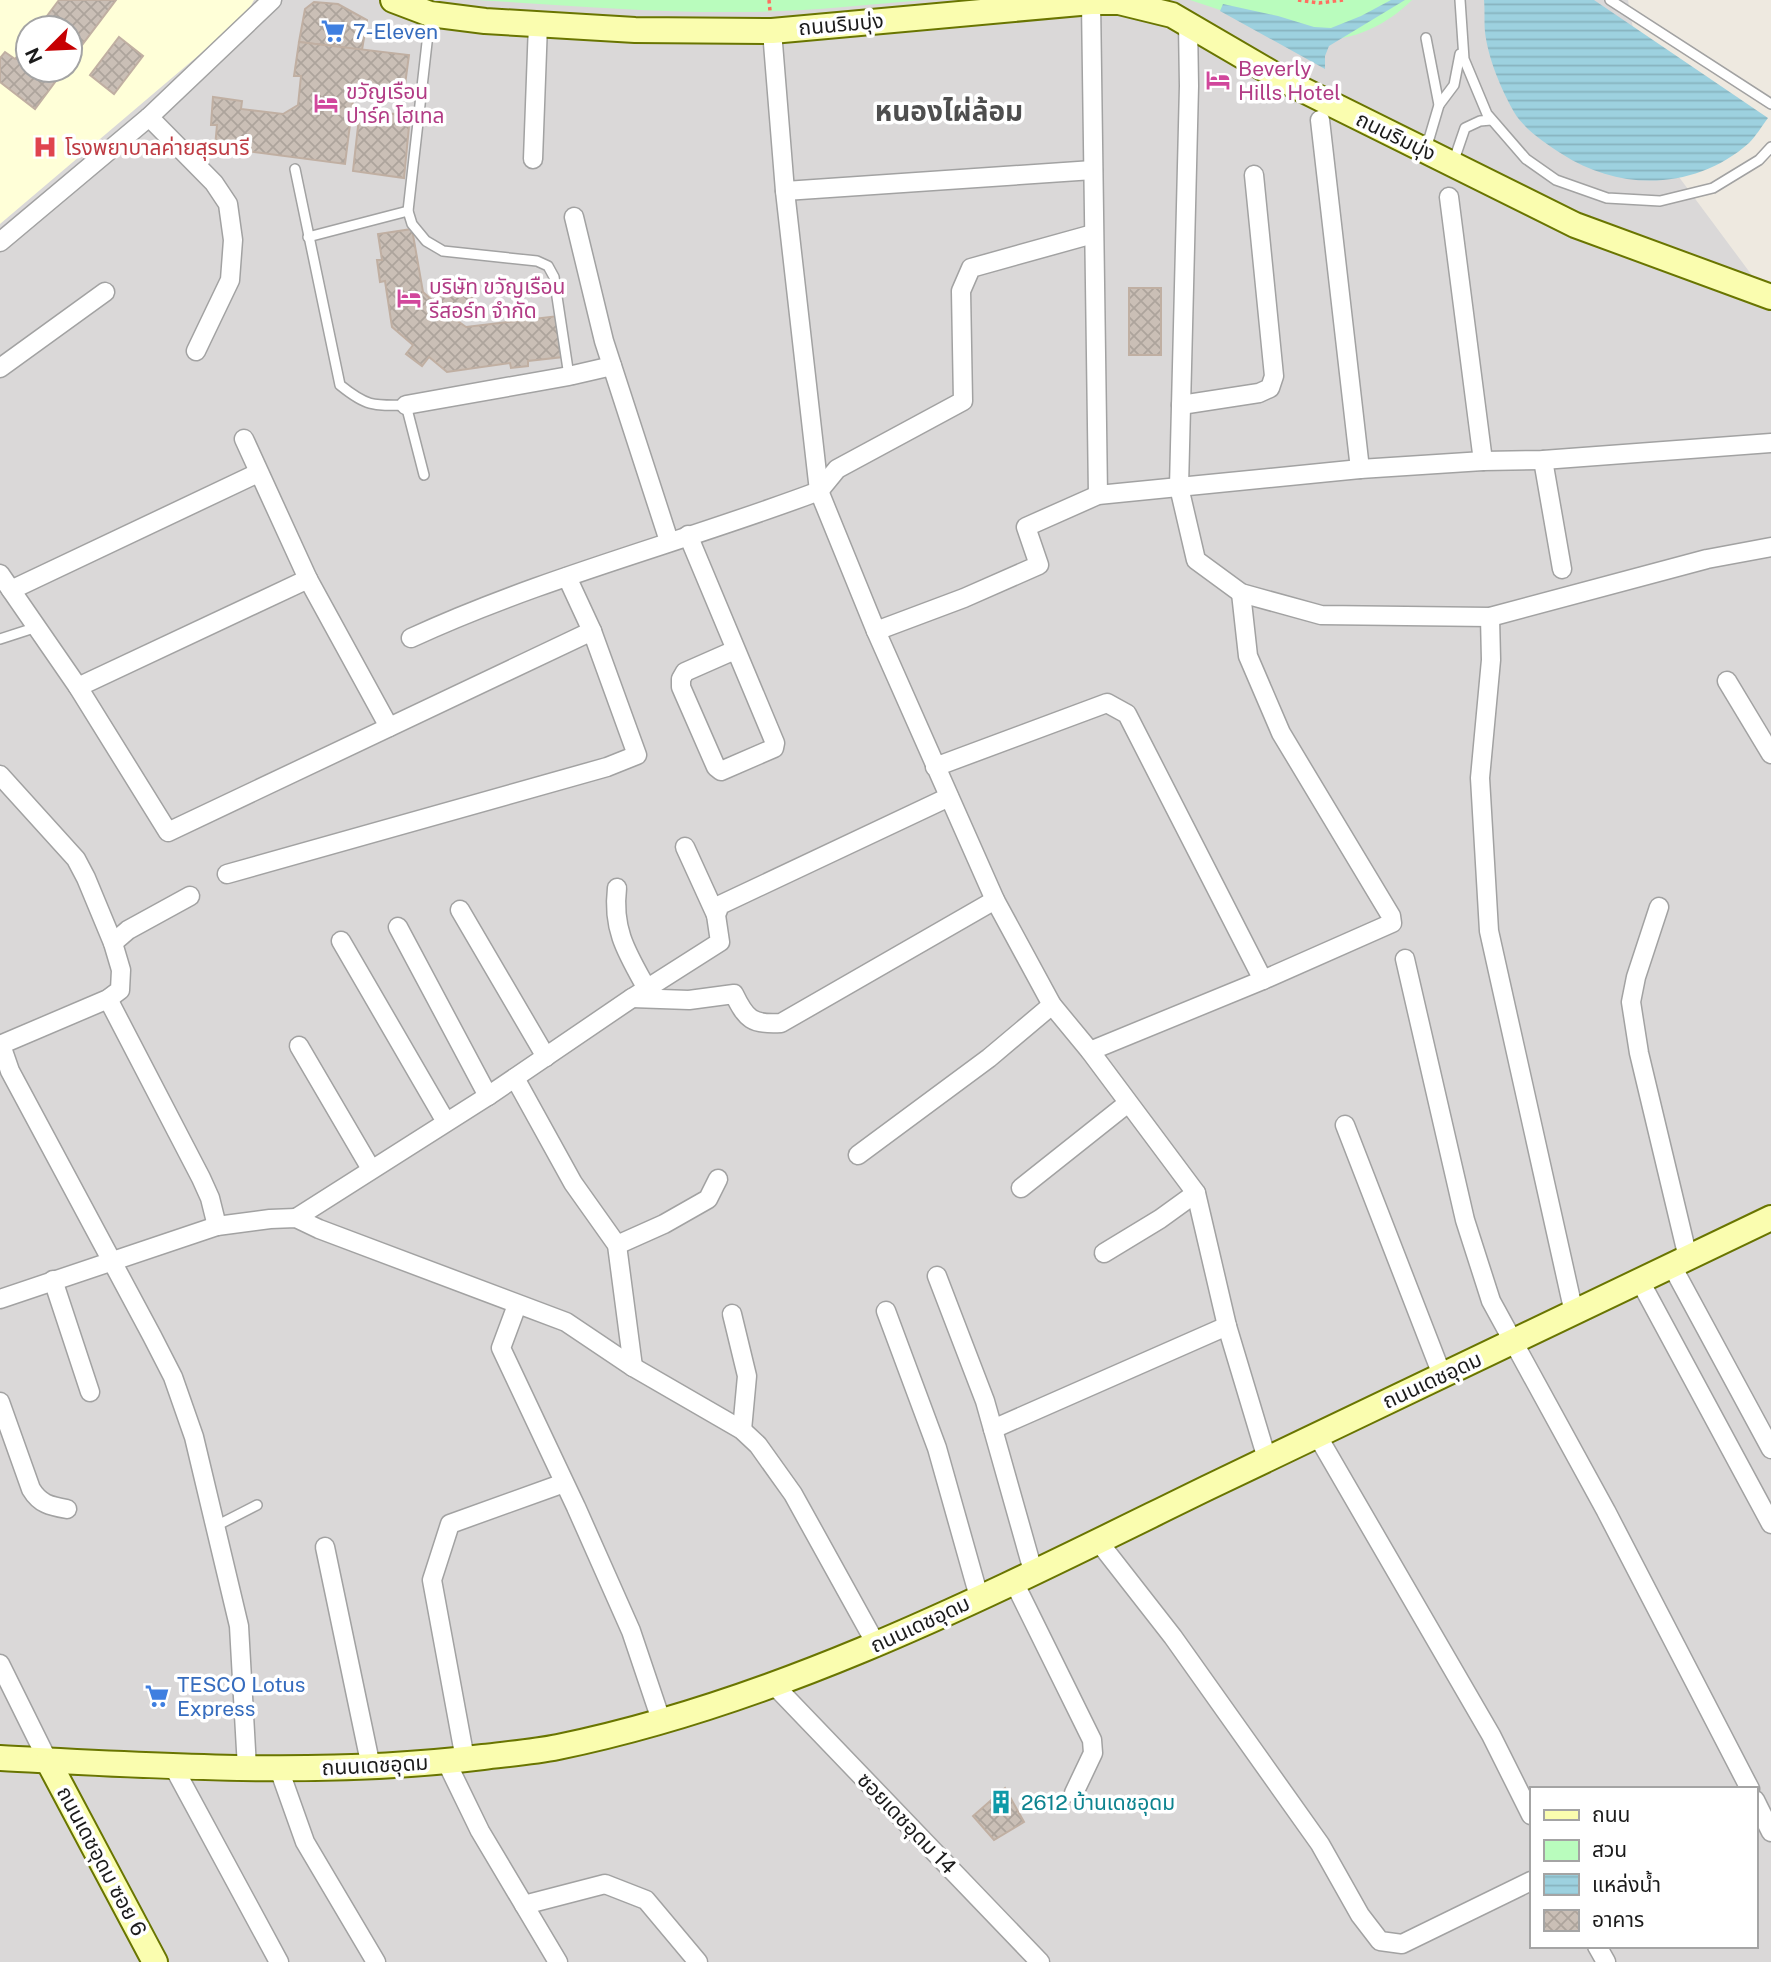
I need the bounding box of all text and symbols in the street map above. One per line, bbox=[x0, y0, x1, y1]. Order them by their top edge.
street label: ถนนริมบุ่ง bbox=[797, 8, 885, 41]
north arrow bbox=[14, 14, 84, 84]
supermarket icon: 7-Eleven bbox=[319, 17, 347, 45]
place label: 7-Eleven bbox=[353, 19, 438, 44]
text: N bbox=[20, 45, 47, 67]
place label: Beverly Hills Hotel bbox=[1238, 56, 1341, 105]
hotel icon: Beverly Hills Hotel bbox=[1204, 66, 1232, 94]
place label: ขวัญเรือน ปาร์ค โฮเทล bbox=[346, 79, 444, 128]
hotel icon: ขวัญเรือน ปาร์ค โฮเทล bbox=[312, 89, 340, 117]
district label: หนองไผ่ล้อม bbox=[875, 94, 1023, 127]
street label: ถนนริมบุ่ง bbox=[1352, 106, 1440, 167]
hospital icon: โรงพยาบาลค่ายสุรนารี bbox=[31, 133, 59, 161]
place label: โรงพยาบาลค่ายสุรนารี bbox=[65, 135, 249, 161]
place label: บริษัท ขวัญเรือน รีสอร์ท จำกัด bbox=[429, 274, 565, 323]
hotel icon: บริษัท ขวัญเรือน รีสอร์ท จำกัด bbox=[395, 284, 423, 312]
street label: ถนนเดชอุดม bbox=[1378, 1346, 1486, 1415]
street label: ถนนเดชอุดม bbox=[866, 1590, 974, 1659]
place label: TESCO Lotus Express bbox=[177, 1672, 305, 1721]
supermarket icon: TESCO Lotus Express bbox=[143, 1682, 171, 1710]
street label: ถนนเดชอุดม bbox=[321, 1750, 429, 1781]
street label: ซอยเดชอุดม 14 bbox=[852, 1767, 962, 1880]
street label: ถนนเดชอุดม ซอย 6 bbox=[51, 1782, 152, 1941]
legend bbox=[1530, 1787, 1757, 1948]
building icon: 2612 บ้านเดชอุดม bbox=[987, 1788, 1015, 1816]
place label: 2612 บ้านเดชอุดม bbox=[1021, 1790, 1175, 1816]
text: ถนน bbox=[1592, 1802, 1630, 1827]
text: สวน bbox=[1592, 1837, 1627, 1862]
text: แหล่งน้ำ bbox=[1592, 1870, 1661, 1897]
text: อาคาร bbox=[1592, 1907, 1644, 1932]

